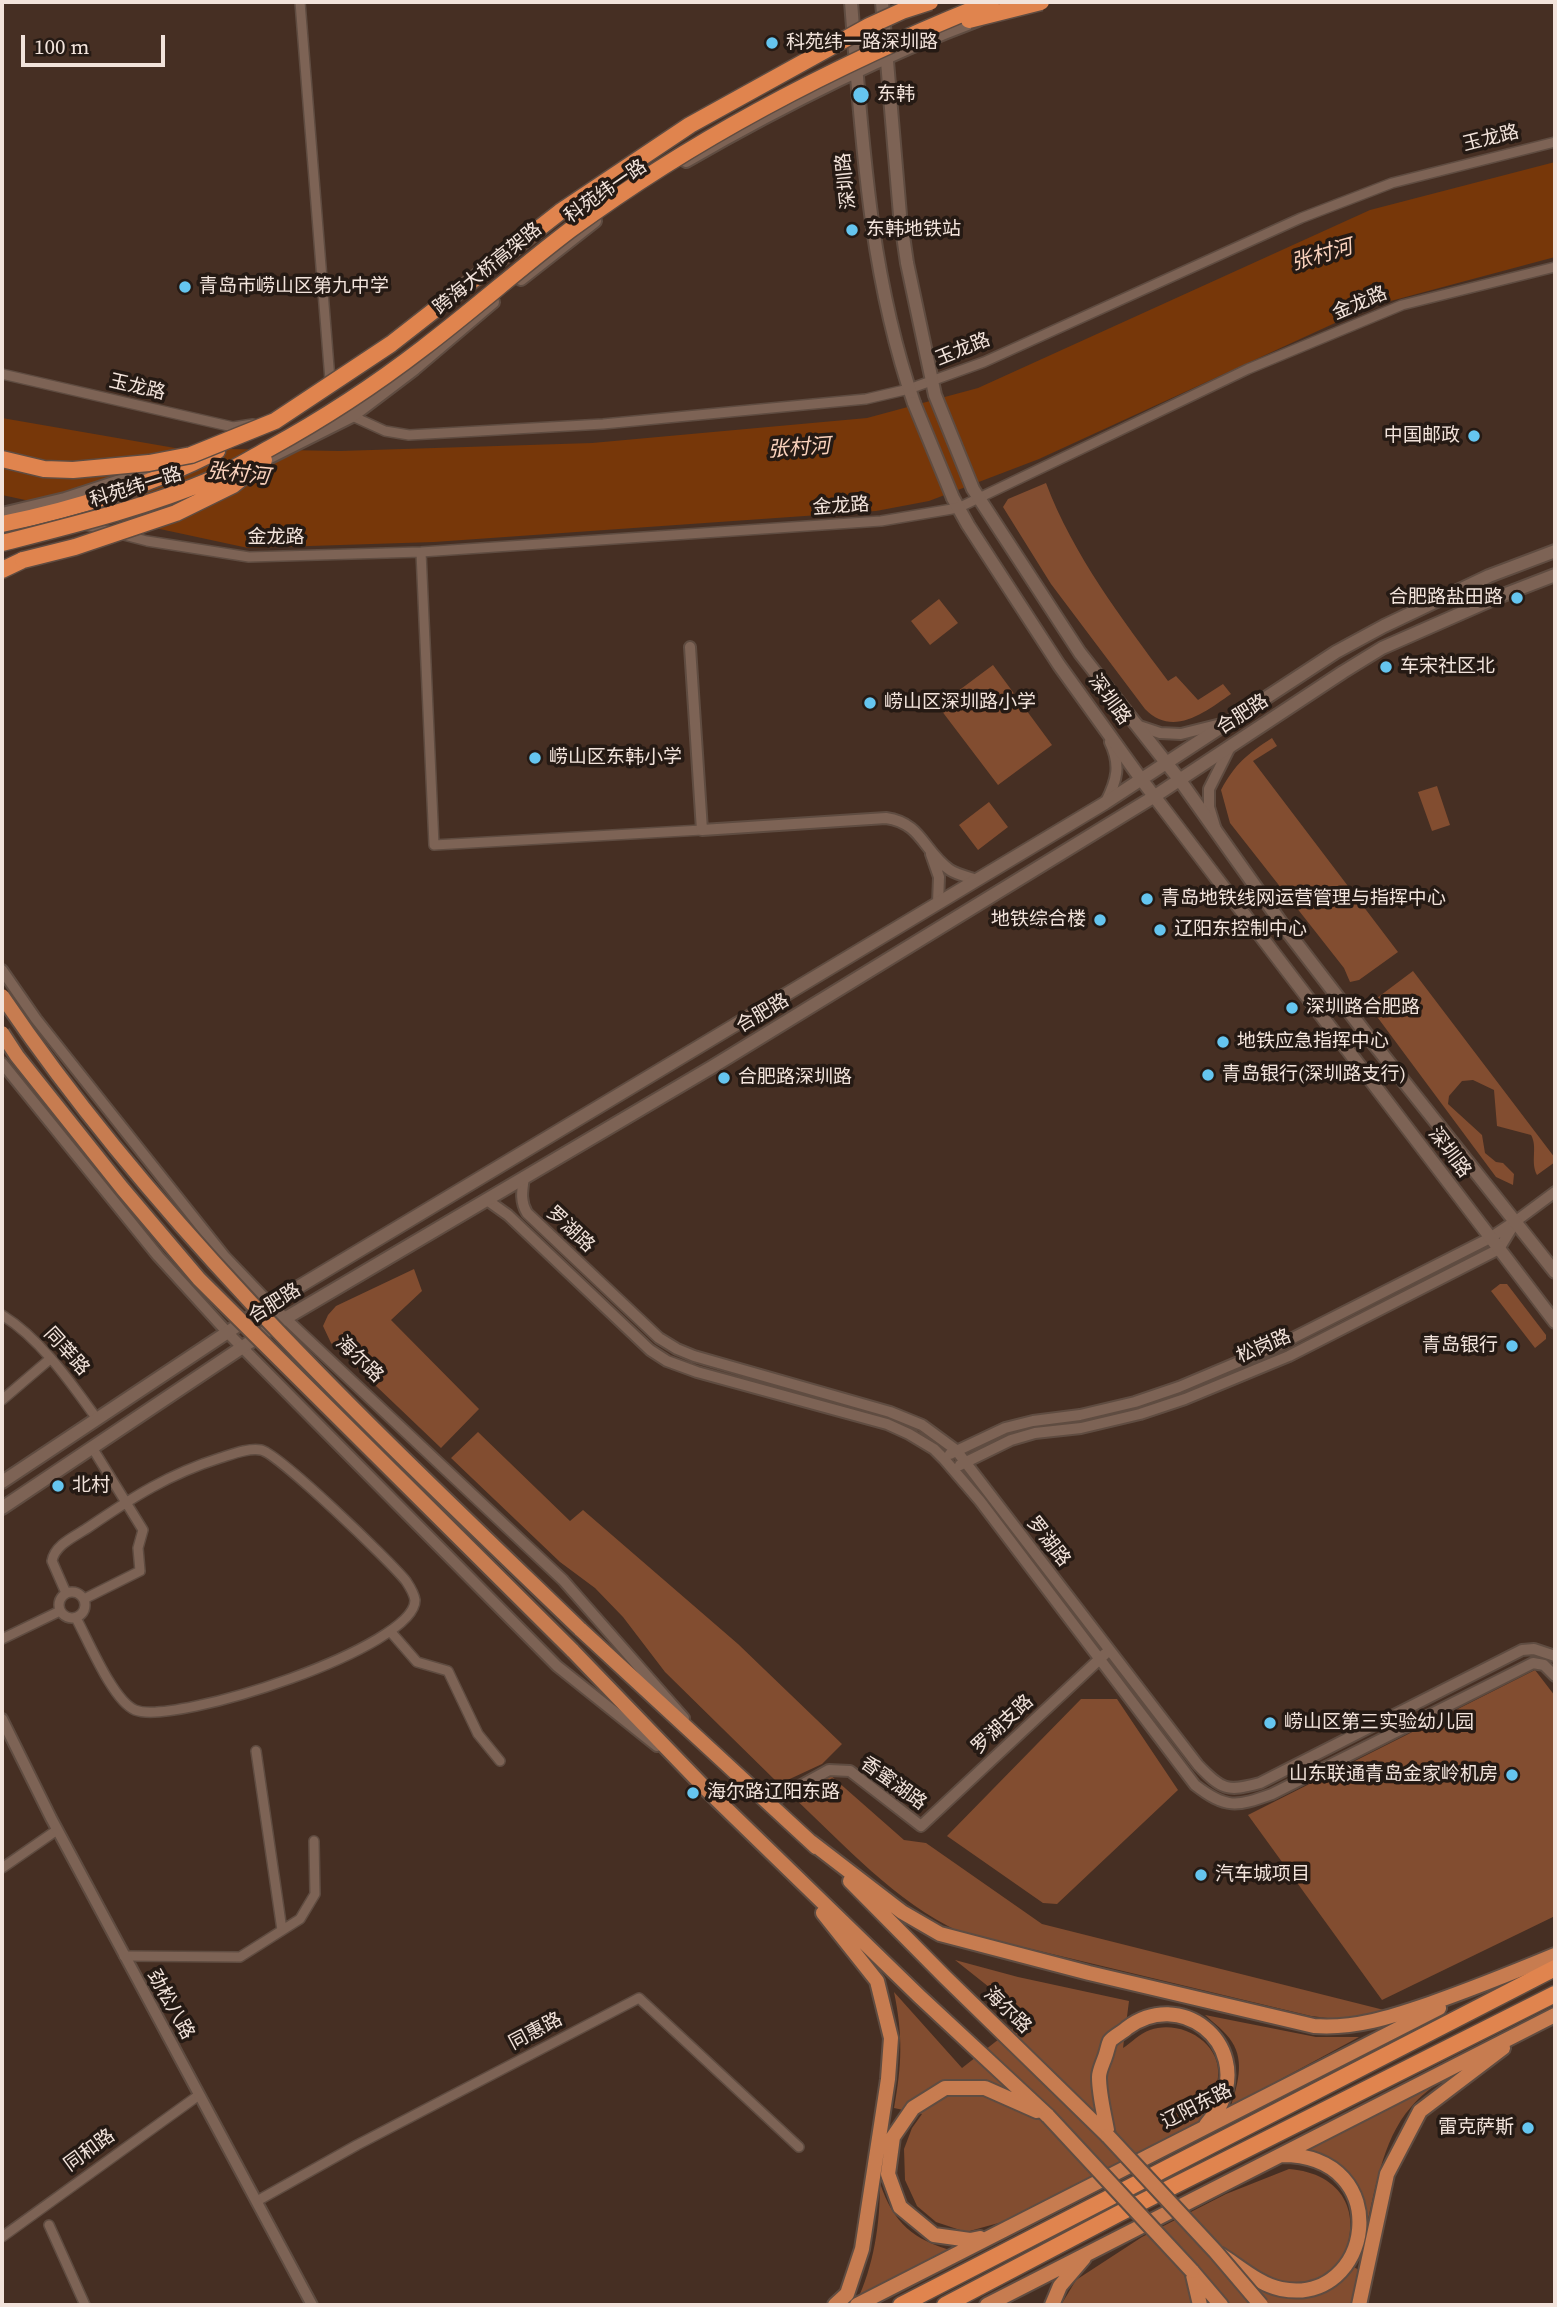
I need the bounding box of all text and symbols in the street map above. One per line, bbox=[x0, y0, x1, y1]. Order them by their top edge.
scale bar bbox=[24, 21, 168, 65]
text: 100 m bbox=[34, 32, 89, 61]
place label: 科苑纬一路深圳路 bbox=[786, 32, 938, 54]
marker: 科苑纬一路深圳路 bbox=[764, 35, 780, 51]
place label: 东韩 bbox=[877, 84, 915, 106]
marker: 东韩 bbox=[851, 85, 871, 105]
street label: 玉龙路 bbox=[1461, 121, 1521, 157]
street label: 深圳路 bbox=[833, 151, 861, 211]
street label: 科苑纬一路 bbox=[561, 155, 651, 229]
street label: 跨海大桥高架路 bbox=[429, 218, 547, 320]
place label: 东韩地铁站 bbox=[866, 219, 961, 241]
marker: 东韩地铁站 bbox=[844, 222, 860, 238]
water label: 张村河 bbox=[1288, 235, 1356, 277]
place label: 青岛市崂山区第九中学 bbox=[199, 276, 389, 298]
marker: 青岛市崂山区第九中学 bbox=[177, 279, 193, 295]
street label: 金龙路 bbox=[1329, 282, 1391, 326]
street label: 玉龙路 bbox=[932, 329, 994, 371]
street label: 玉龙路 bbox=[107, 370, 167, 406]
place label: 中国邮政 bbox=[1384, 425, 1460, 447]
marker: 中国邮政 bbox=[1466, 428, 1482, 444]
water label: 张村河 bbox=[767, 434, 831, 464]
water label: 张村河 bbox=[205, 459, 271, 491]
street label: 科苑纬一路 bbox=[87, 463, 185, 513]
street label: 金龙路 bbox=[812, 494, 870, 520]
street label: 金龙路 bbox=[248, 527, 304, 549]
place label: 合肥路盐田路 bbox=[1389, 587, 1503, 609]
marker: 合肥路盐田路 bbox=[1509, 590, 1525, 606]
place label: 车宋社区北 bbox=[1400, 656, 1495, 678]
marker: 车宋社区北 bbox=[1378, 659, 1394, 675]
street label: 深圳路 bbox=[1083, 670, 1135, 730]
street label: 合肥路 bbox=[1213, 690, 1273, 740]
place label: 崂山区深圳路小学 bbox=[884, 692, 1036, 714]
marker: 崂山区深圳路小学 bbox=[862, 695, 878, 711]
place label: 崂山区东韩小学 bbox=[549, 747, 682, 769]
marker: 崂山区东韩小学 bbox=[527, 750, 543, 766]
place label: 青岛地铁线网运营管理与指挥中心 bbox=[1161, 888, 1446, 910]
marker: 青岛地铁线网运营管理与指挥中心 bbox=[1139, 891, 1155, 907]
place label: 地铁综合楼 bbox=[991, 909, 1086, 931]
marker: 地铁综合楼 bbox=[1092, 912, 1108, 928]
place label: 辽阳东控制中心 bbox=[1174, 919, 1307, 941]
marker: 辽阳东控制中心 bbox=[1152, 922, 1168, 938]
street label: 合肥路 bbox=[733, 990, 793, 1038]
place label: 深圳路合肥路 bbox=[1306, 997, 1420, 1019]
marker: 深圳路合肥路 bbox=[1284, 1000, 1300, 1016]
place label: 地铁应急指挥中心 bbox=[1237, 1031, 1389, 1053]
marker: 地铁应急指挥中心 bbox=[1215, 1034, 1231, 1050]
place label: 青岛银行(深圳路支行) bbox=[1222, 1064, 1406, 1086]
place label: 合肥路深圳路 bbox=[738, 1067, 852, 1089]
marker: 青岛银行(深圳路支行) bbox=[1200, 1067, 1216, 1083]
marker: 合肥路深圳路 bbox=[716, 1070, 732, 1086]
street label: 深圳路 bbox=[1423, 1123, 1475, 1183]
street label: 罗湖路 bbox=[541, 1202, 599, 1258]
street label: 合肥路 bbox=[245, 1279, 305, 1329]
street label: 同莘路 bbox=[38, 1323, 94, 1381]
street label: 松岗路 bbox=[1233, 1325, 1295, 1369]
street label: 海尔路 bbox=[331, 1332, 387, 1388]
place label: 青岛银行 bbox=[1422, 1335, 1498, 1357]
marker: 青岛银行 bbox=[1504, 1338, 1520, 1354]
place label: 北村 bbox=[72, 1475, 110, 1497]
marker: 北村 bbox=[50, 1478, 66, 1494]
street label: 罗湖路 bbox=[1021, 1513, 1075, 1571]
street label: 罗湖支路 bbox=[967, 1691, 1039, 1759]
place label: 崂山区第三实验幼儿园 bbox=[1284, 1712, 1474, 1734]
marker: 崂山区第三实验幼儿园 bbox=[1262, 1715, 1278, 1731]
street label: 香蜜湖路 bbox=[856, 1752, 930, 1816]
place label: 山东联通青岛金家岭机房 bbox=[1289, 1764, 1498, 1786]
marker: 山东联通青岛金家岭机房 bbox=[1504, 1767, 1520, 1783]
place label: 海尔路辽阳东路 bbox=[707, 1782, 840, 1804]
marker: 海尔路辽阳东路 bbox=[685, 1785, 701, 1801]
place label: 汽车城项目 bbox=[1215, 1864, 1310, 1886]
marker: 汽车城项目 bbox=[1193, 1867, 1209, 1883]
street label: 劲松八路 bbox=[142, 1966, 198, 2044]
street label: 海尔路 bbox=[979, 1983, 1035, 2039]
street label: 同惠路 bbox=[505, 2009, 567, 2055]
street label: 辽阳东路 bbox=[1158, 2080, 1236, 2134]
place label: 雷克萨斯 bbox=[1438, 2117, 1514, 2139]
marker: 雷克萨斯 bbox=[1520, 2120, 1536, 2136]
street label: 同和路 bbox=[60, 2125, 120, 2177]

